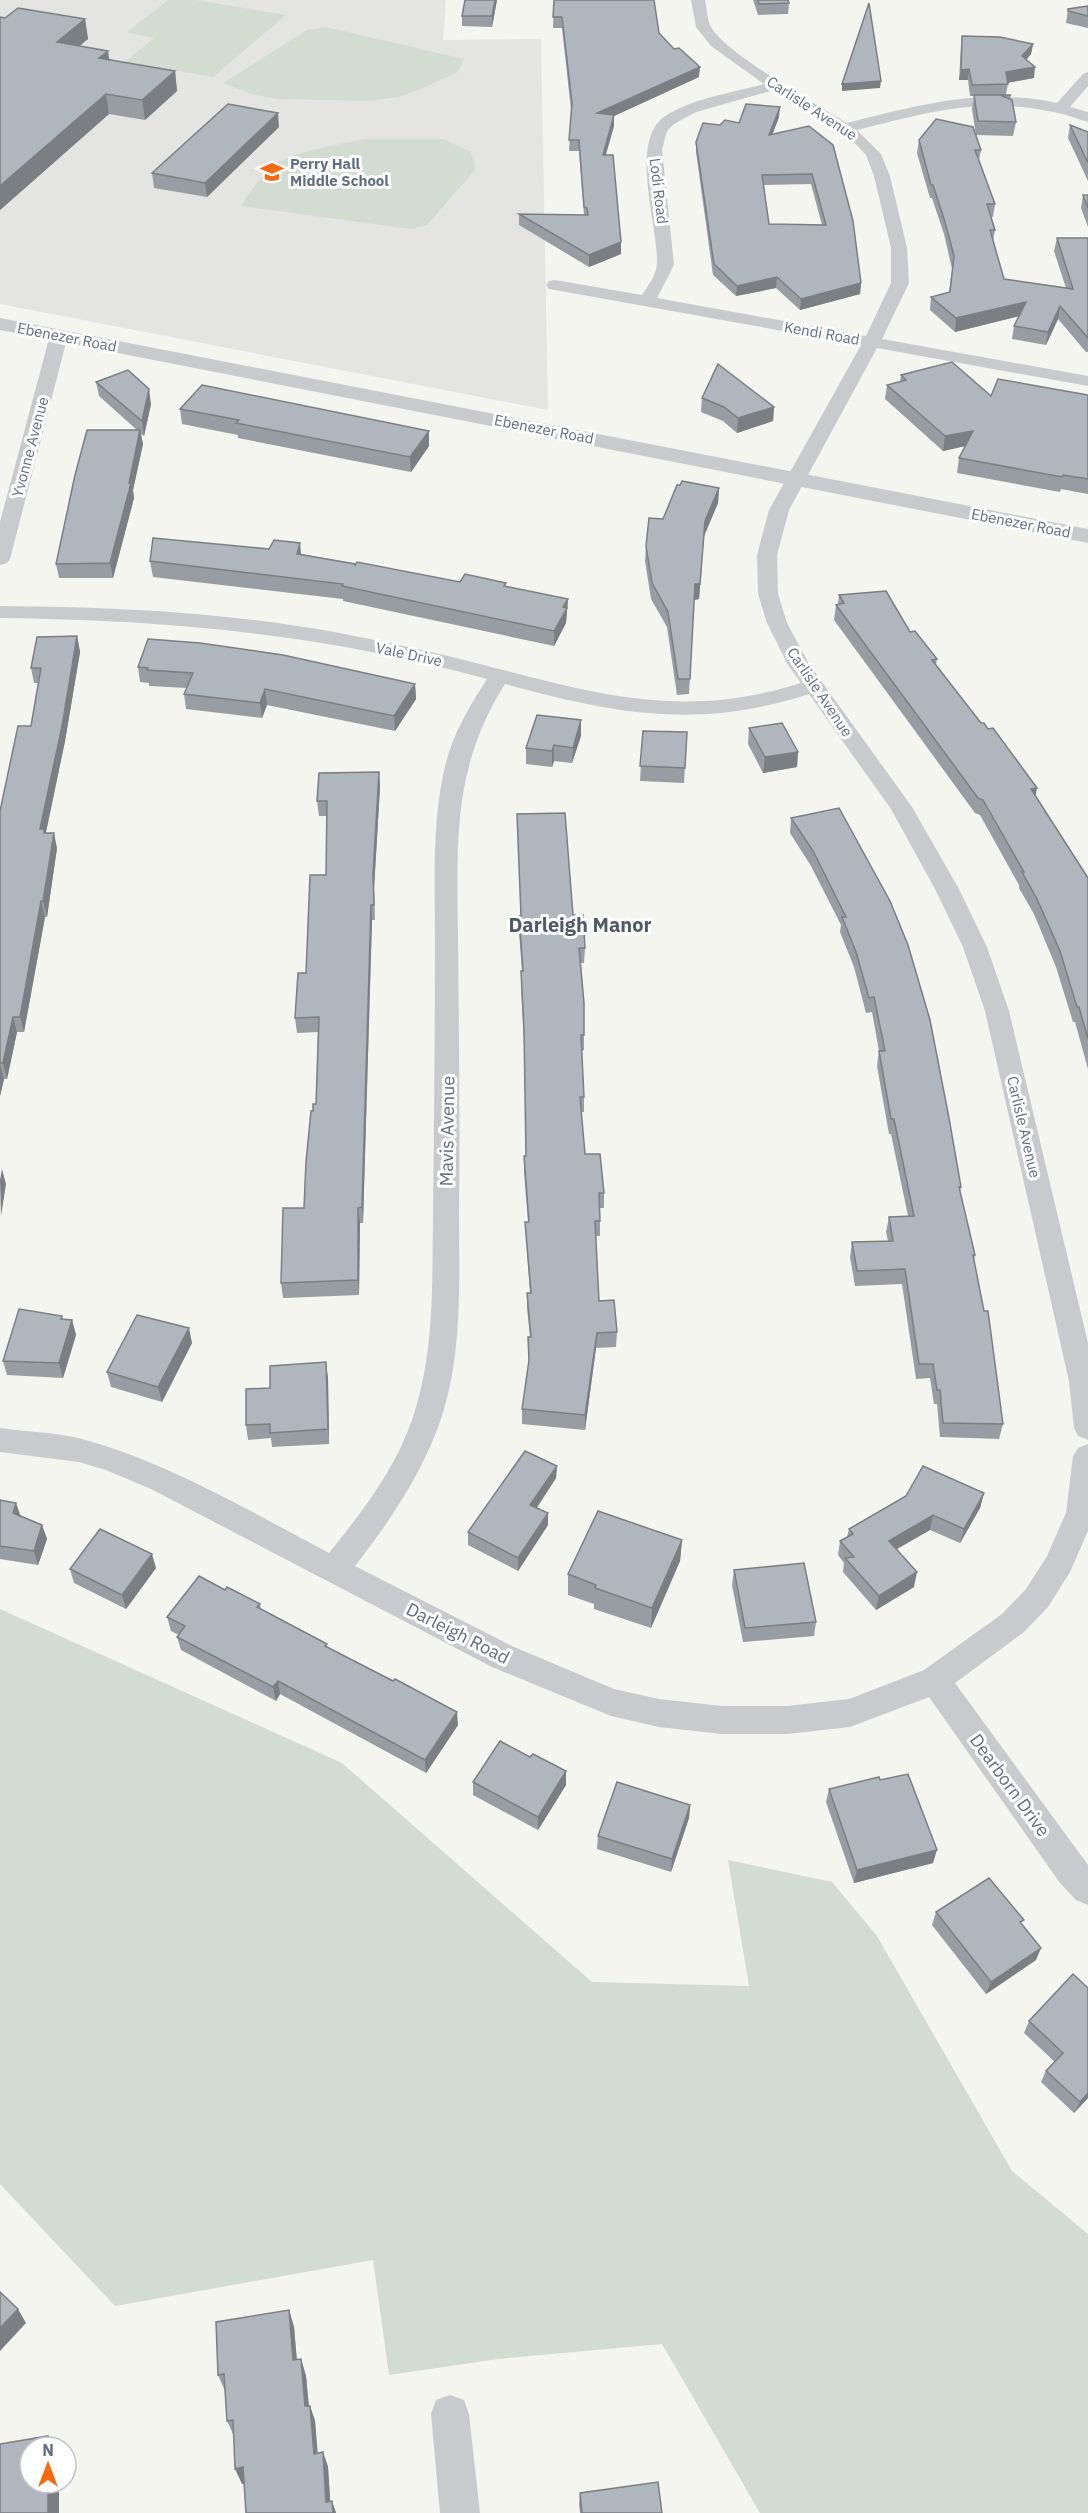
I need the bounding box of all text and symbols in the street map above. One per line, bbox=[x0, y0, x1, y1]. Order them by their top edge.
street label: Carlisle Avenue bbox=[763, 72, 861, 144]
place label: Perry Hall Middle School bbox=[290, 154, 389, 190]
street label: Lodi Road bbox=[646, 157, 672, 225]
school or university icon: Perry Hall Middle School bbox=[259, 159, 285, 185]
street label: Kendi Road bbox=[783, 317, 861, 349]
street label: Ebenezer Road bbox=[16, 318, 118, 356]
street label: Yvonne Avenue bbox=[7, 395, 53, 499]
street label: Ebenezer Road bbox=[493, 410, 595, 448]
street label: Ebenezer Road bbox=[970, 504, 1072, 542]
street label: Vale Drive bbox=[374, 638, 444, 670]
street label: Carlisle Avenue bbox=[783, 644, 857, 740]
district label: Darleigh Manor bbox=[508, 911, 652, 938]
street label: Carlisle Avenue bbox=[1003, 1074, 1045, 1180]
street label: Mavis Avenue bbox=[435, 1075, 459, 1186]
street label: Darleigh Road bbox=[402, 1597, 514, 1669]
street label: Dearborn Drive bbox=[965, 1729, 1055, 1841]
north arrow bbox=[18, 2435, 78, 2495]
text: N bbox=[42, 2440, 54, 2460]

